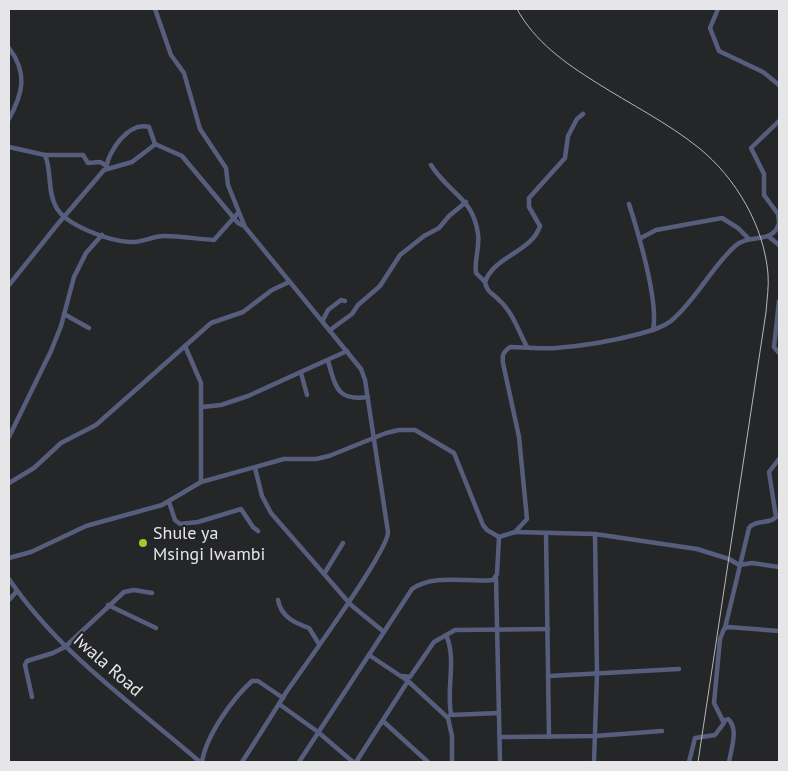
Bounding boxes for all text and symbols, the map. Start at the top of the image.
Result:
place label: Shule ya Msingi Iwambi [153,521,265,565]
marker: Shule ya Msingi Iwambi [137,537,149,549]
street label: Iwala Road [69,628,148,701]

